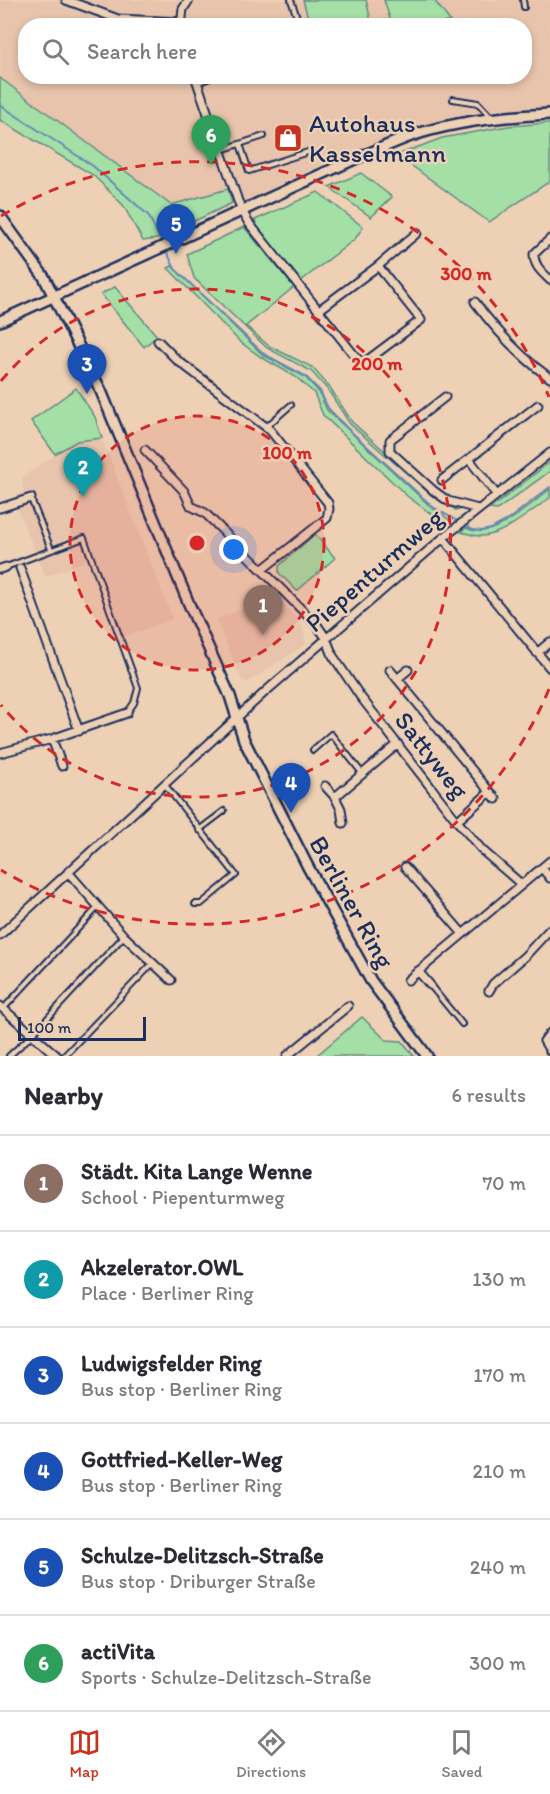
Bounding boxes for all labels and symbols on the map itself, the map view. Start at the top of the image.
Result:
place label: Autohaus Kasselmann [309,107,446,169]
pin: 6 [192,116,230,165]
shop icon: Autohaus Kasselmann [272,122,304,154]
pin: 5 [156,204,195,254]
text: 300 m [440,263,492,285]
pin: 3 [68,344,106,394]
text: 200 m [352,353,403,375]
text: 100 m [262,442,313,464]
pin: 2 [64,448,103,497]
street label: Piepenturmweg [298,501,450,639]
centre of rings [187,533,207,553]
your location [219,535,248,564]
pin: 1 [244,586,282,635]
street label: Sattyweg [388,705,476,806]
pin: 4 [272,764,310,813]
street label: Berliner Ring [302,830,402,974]
scale bar [18,1014,146,1042]

